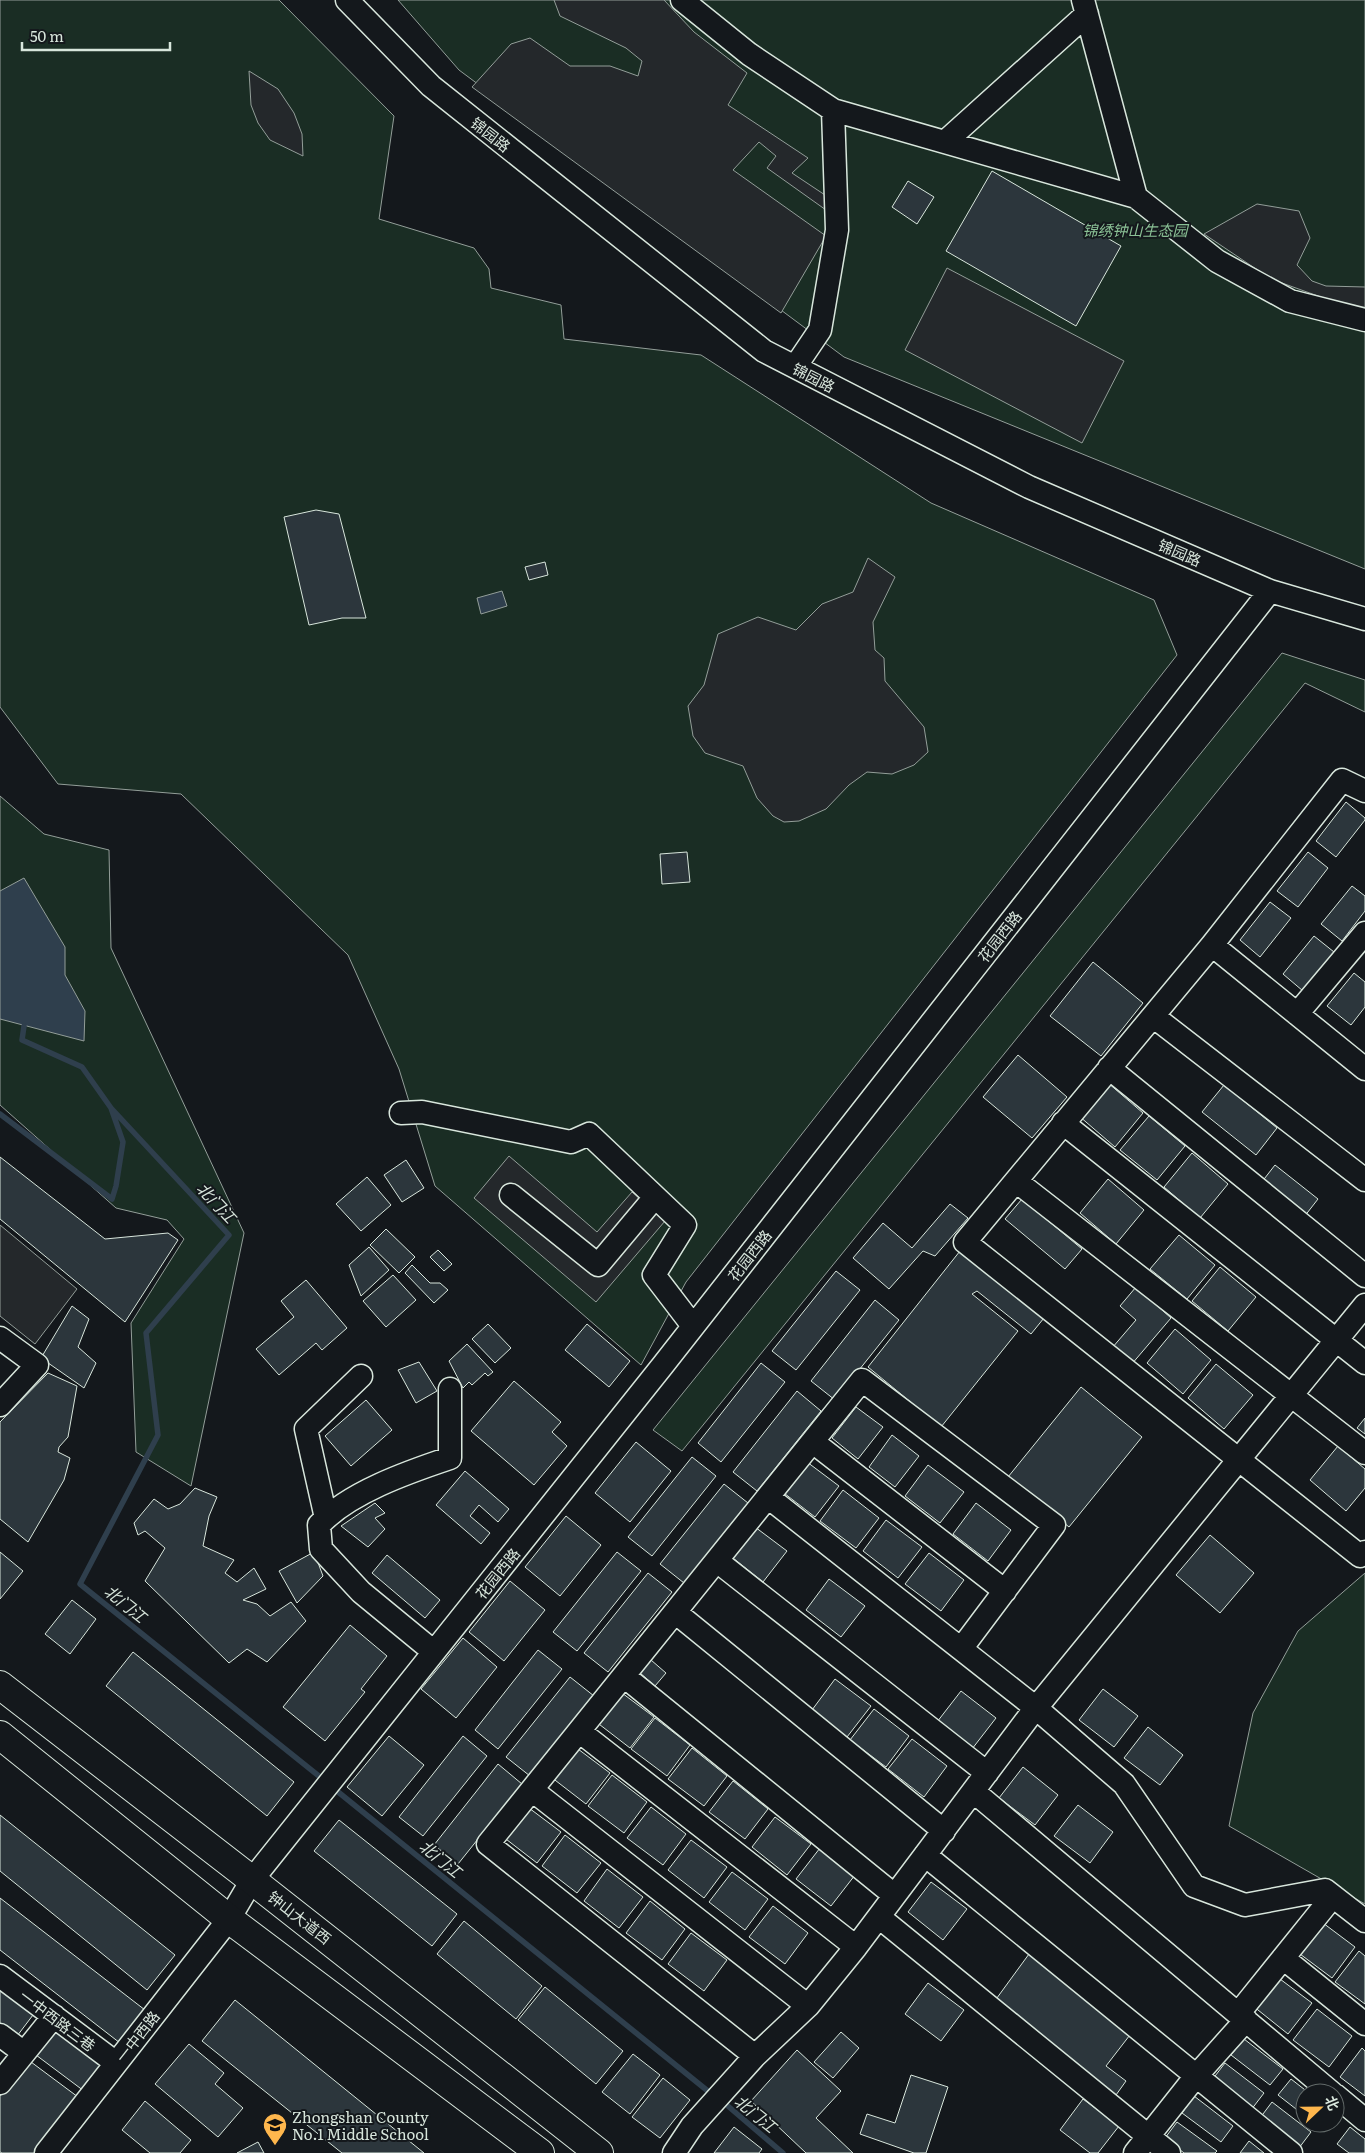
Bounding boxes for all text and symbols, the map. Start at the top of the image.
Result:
scale bar [22,20,170,52]
text: 50 m [30,24,64,47]
street label: 锦园路 [466,111,516,157]
park label: 锦绣钟山生态园 [1082,218,1189,241]
street label: 锦园路 [789,357,839,397]
street label: 锦园路 [1155,533,1205,571]
street label: 花园西路 [971,905,1027,967]
water label: 北门江 [192,1176,244,1229]
street label: 花园西路 [721,1224,777,1286]
street label: 花园西路 [469,1542,525,1604]
water label: 北门江 [100,1579,154,1629]
water label: 北门江 [415,1834,469,1884]
street label: 钟山大道西 [263,1885,337,1949]
street label: 一中西路三巷 [15,1984,101,2056]
street label: 一中西路 [109,2005,165,2067]
north arrow [1295,2083,1345,2133]
water label: 北门江 [730,2089,784,2139]
text: 北 [1321,2093,1345,2113]
place label: Zhongshan County No.1 Middle School [292,2105,429,2145]
school or university icon: Zhongshan County No.1 Middle School [262,2112,288,2146]

